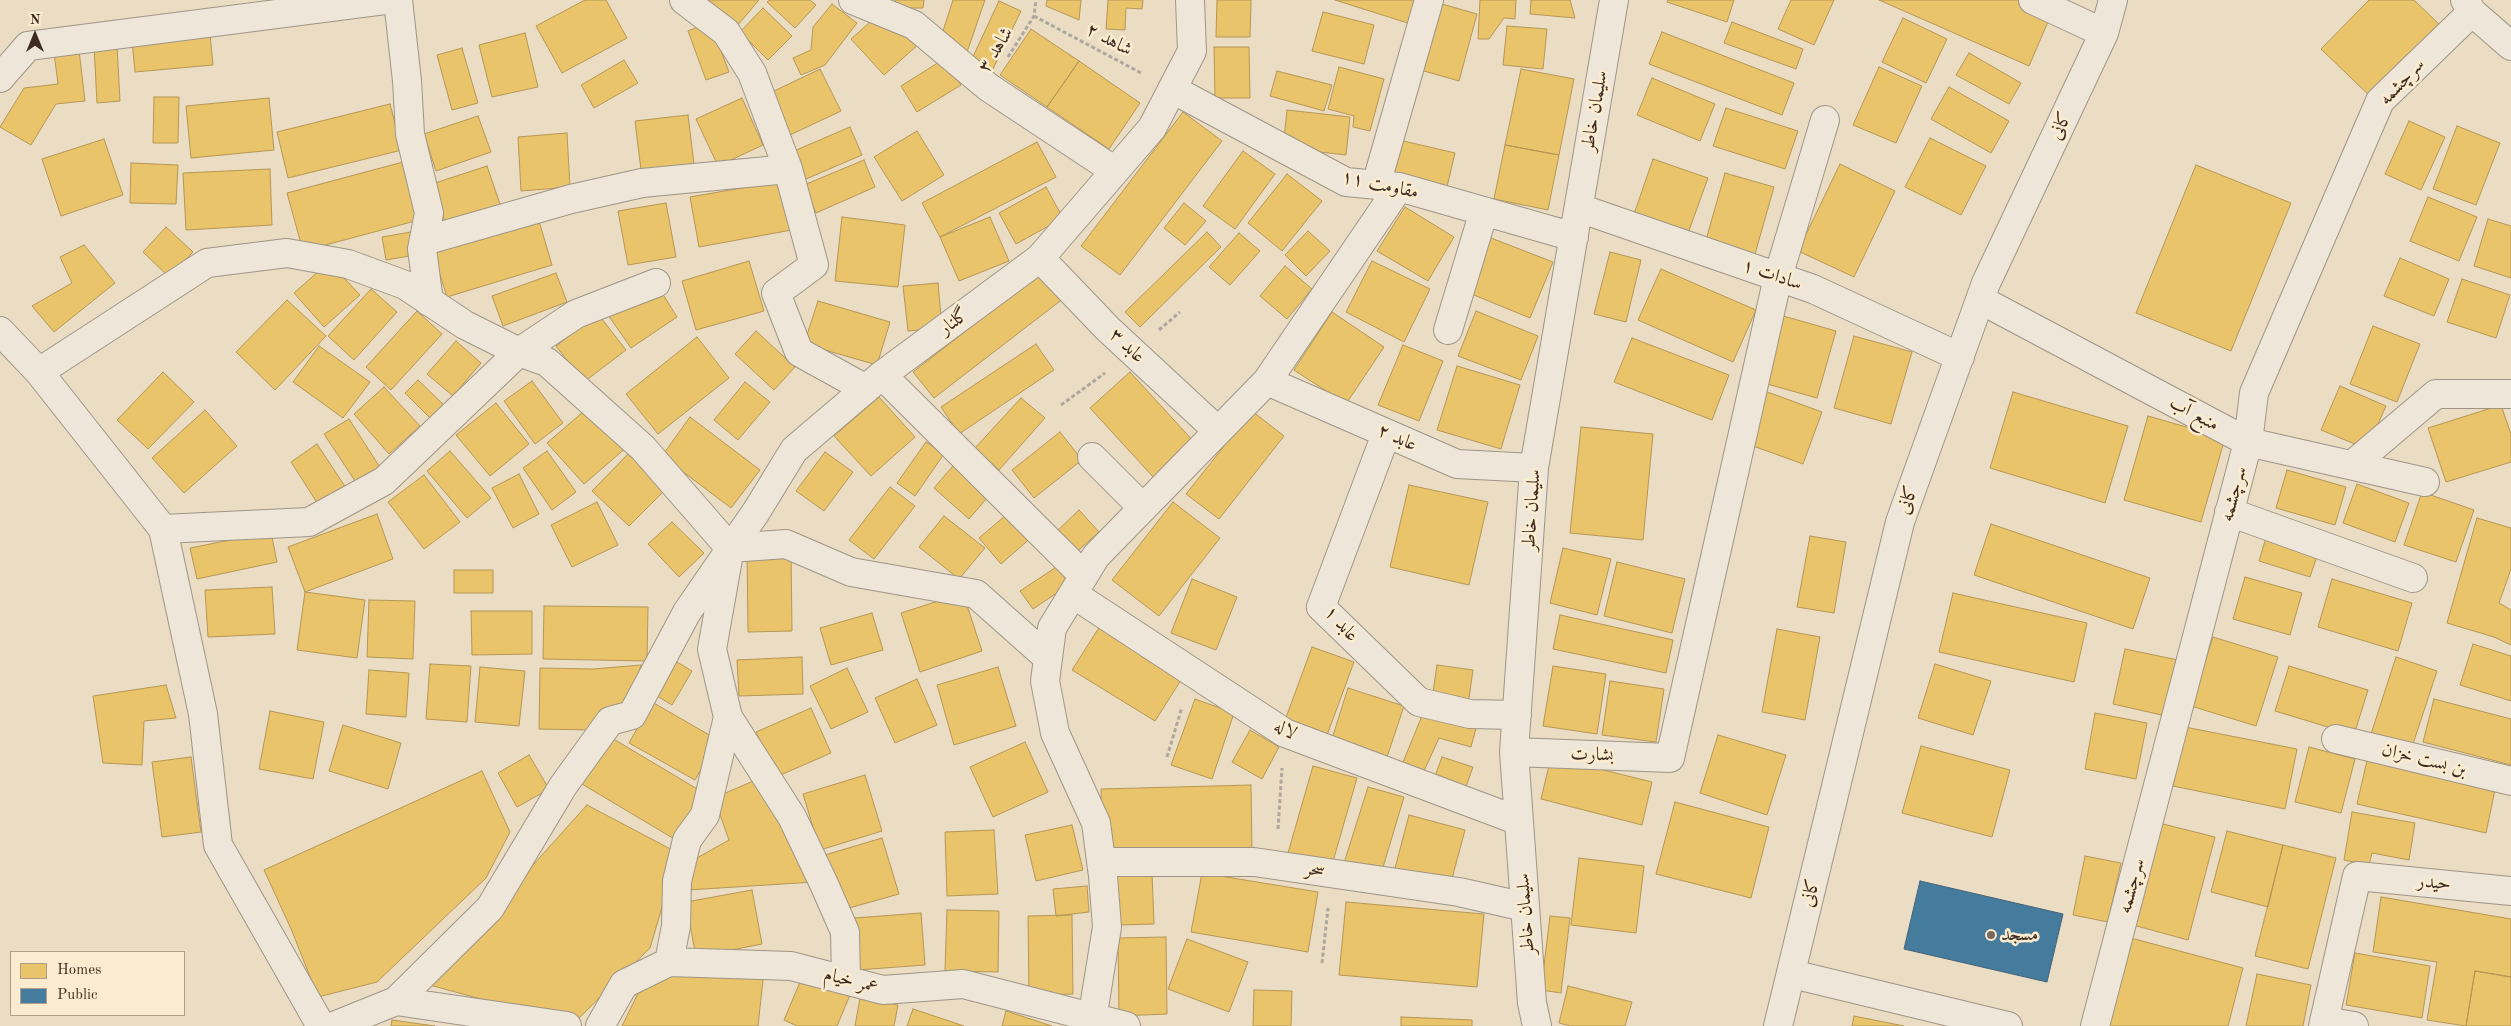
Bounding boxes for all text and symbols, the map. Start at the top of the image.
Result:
north arrow [10,10,60,60]
text: N [30,13,40,27]
street label: شاهد ۲ [1082,18,1136,62]
street label: شاهد ۳ [973,23,1019,77]
street label: سرچشمه [2374,54,2430,110]
street label: سلیمان خاطر [1577,69,1613,153]
street label: کانی [2045,108,2077,144]
street label: مقاومت ۱۱ [1339,166,1421,204]
street label: سادات ۱ [1739,254,1805,296]
street label: گلنار [935,304,973,340]
street label: عابد ۳ [1104,324,1150,368]
street label: منبع آب [2165,391,2223,437]
street label: عابد ۲ [1374,419,1420,457]
street label: سرچشمه [2216,464,2252,524]
street label: سلیمان خاطر [1518,468,1546,552]
street label: کانی [1892,483,1924,517]
street label: عابد ۱ [1319,601,1363,647]
street label: لاله [1270,715,1300,745]
street label: بن بست خزان [2379,738,2469,782]
street label: بشارت [1570,743,1614,767]
street label: سرچشمه [2114,856,2150,916]
street label: سحر [1304,857,1326,883]
street label: حیدر [2416,870,2452,896]
street label: سلیمان خاطر [1512,872,1540,956]
street label: کانی [1796,876,1826,910]
place label: مسجد [2001,924,2038,946]
marker: مسجد [1985,929,1997,941]
legend [10,951,185,1016]
text: Homes [57,963,102,978]
street label: عمر خیام [821,963,881,999]
text: Public [57,988,98,1003]

